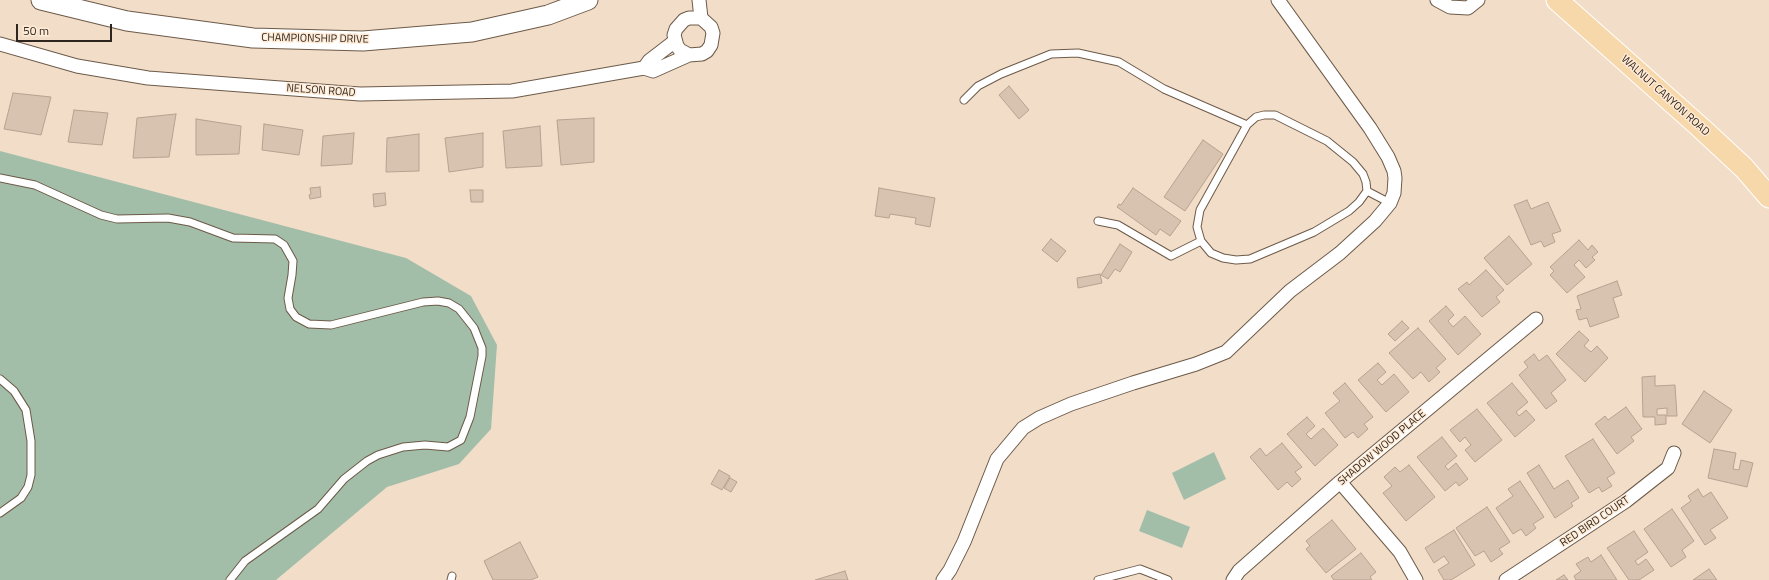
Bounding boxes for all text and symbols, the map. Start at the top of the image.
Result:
scale bar [18,16,114,42]
text: 50 m [23,21,49,40]
street label: CHAMPIONSHIP DRIVE [261,31,369,47]
street label: WALNUT CANYON ROAD [1618,53,1712,139]
street label: NELSON ROAD [286,82,356,100]
street label: SHADOW WOOD PLACE [1335,407,1429,489]
street label: RED BIRD COURT [1558,494,1632,550]

